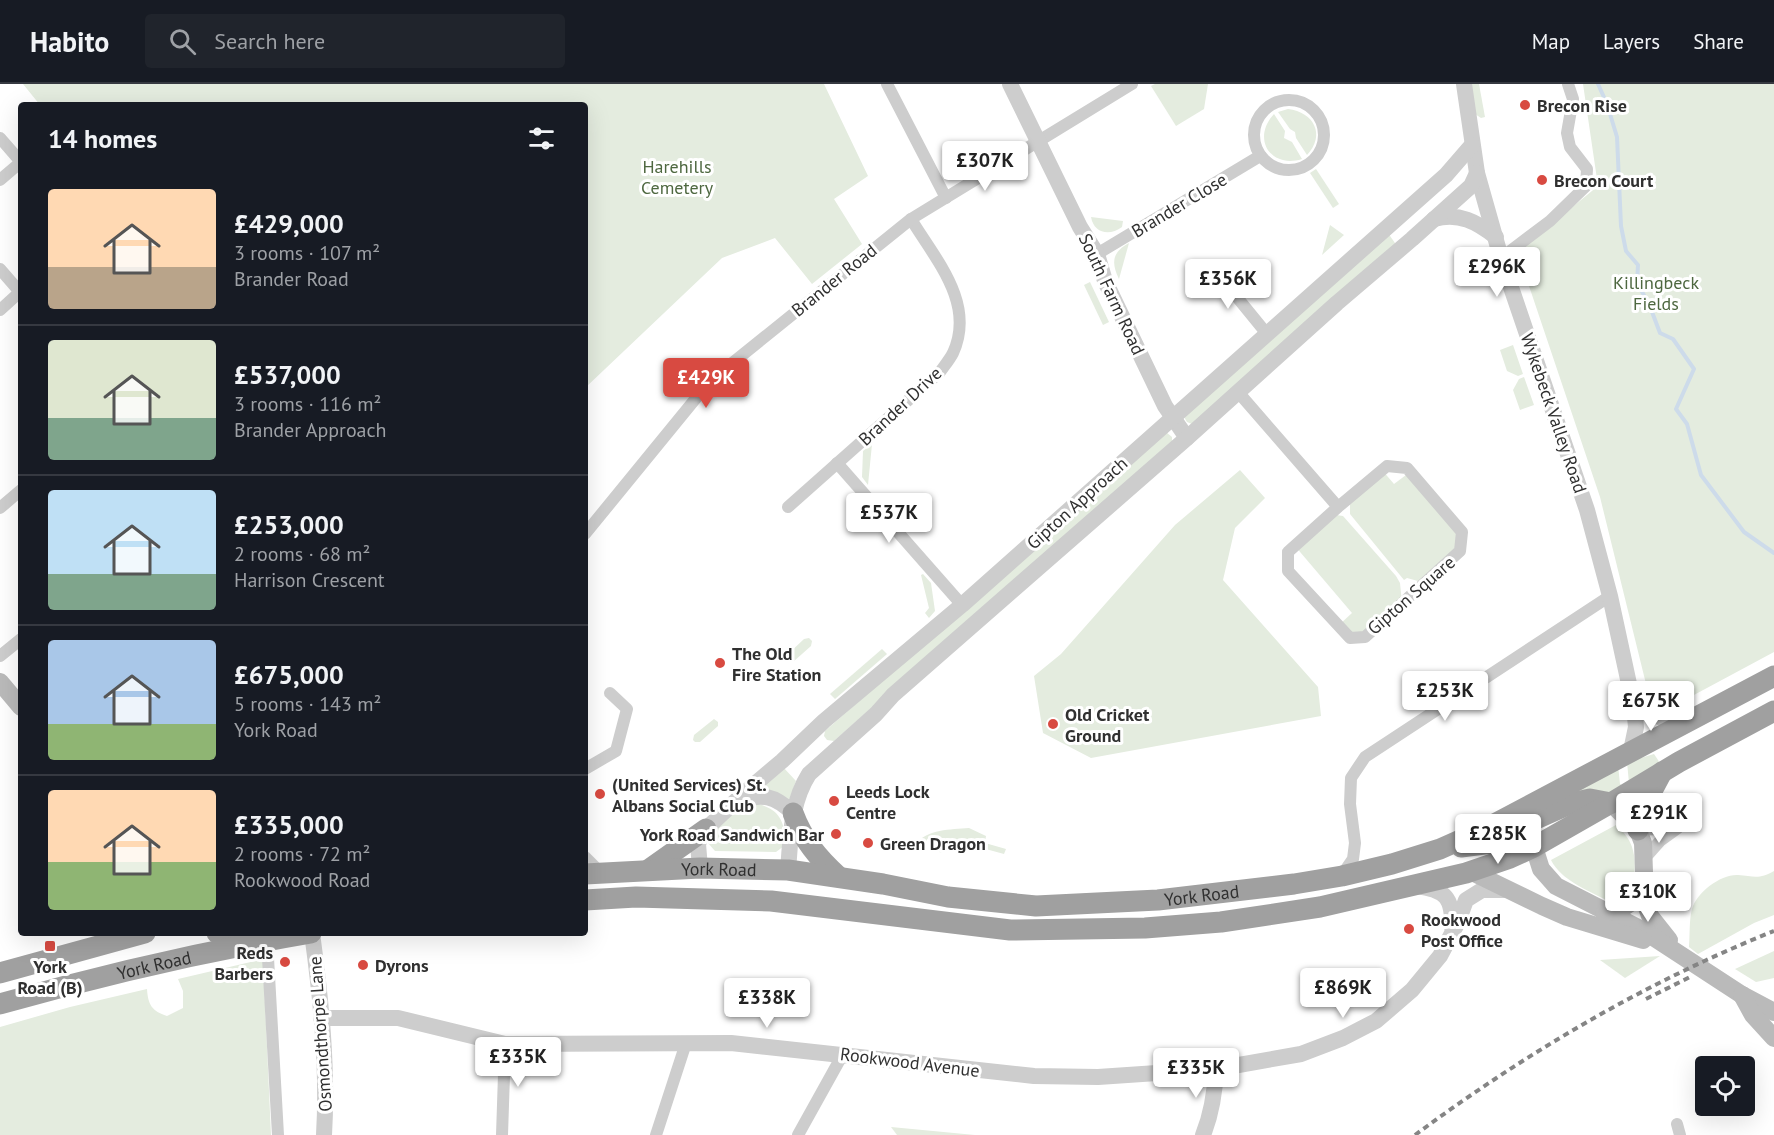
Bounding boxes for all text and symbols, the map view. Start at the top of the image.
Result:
search box [145,14,565,68]
text: Habito [30,23,109,60]
icon: search [166,25,199,58]
text: Search here [214,27,325,55]
text: Map [1532,28,1570,55]
text: Layers [1603,28,1660,55]
text: Share [1693,28,1744,55]
place label: Brecon Rise [1537,94,1627,117]
marker: Brecon Rise [1518,98,1532,112]
text: 14 homes [48,122,157,155]
icon: filters [525,122,558,155]
pin: £307K [943,141,1027,192]
text: £307K [956,147,1014,173]
park label: Harehills Cemetery [641,155,714,199]
street label: Brander Close [1127,168,1231,242]
place label: Brecon Court [1554,169,1654,192]
marker: Brecon Court [1535,173,1549,187]
text: £429,000 [234,207,344,240]
icon: home [96,213,168,285]
street label: South Farm Road [1074,230,1150,358]
street label: Brander Road [787,239,881,321]
text: 3 rooms · 107 m² [234,240,380,266]
pin: £296K [1455,247,1539,298]
text: £296K [1468,253,1526,279]
pin: £356K [1186,259,1270,310]
text: £356K [1199,265,1257,291]
text: Brander Road [234,266,349,292]
park label: Killingbeck Fields [1613,271,1699,315]
street label: Wykebeck Valley Road [1516,330,1592,496]
text: £537,000 [234,358,341,391]
pin: £429K [664,358,748,409]
street label: Brander Drive [854,362,946,450]
icon: home [96,364,168,436]
text: £429K [677,364,735,390]
text: 3 rooms · 116 m² [234,391,381,417]
text: Brander Approach [234,417,387,443]
street label: Gipton Approach [1022,452,1132,554]
pin: £537K [847,493,931,544]
text: £537K [860,499,918,525]
text: £253,000 [234,508,344,541]
icon: home [96,514,168,586]
text: 2 rooms · 68 m² [234,541,370,567]
street label: Gipton Square [1362,551,1460,639]
text: Harrison Crescent [234,567,385,593]
place label: The Old Fire Station [732,642,821,686]
marker: The Old Fire Station [713,656,727,670]
text: £675,000 [234,658,344,691]
icon: home [96,664,168,736]
pin: £253K [1403,671,1487,722]
text: £253K [1416,677,1474,703]
pin: £675K [1609,681,1693,732]
text: £675K [1622,687,1680,713]
text: 5 rooms · 143 m² [234,691,381,717]
place label: Old Cricket Ground [1065,703,1150,747]
text: York Road [234,717,318,743]
marker: Old Cricket Ground [1046,717,1060,731]
place label: (United Services) St. Albans Social Club [612,773,767,817]
place label: Leeds Lock Centre [846,780,930,824]
marker: (United Services) St. Albans Social Club [593,787,607,801]
pin: £291K [1617,793,1701,844]
marker: Leeds Lock Centre [827,794,841,808]
text: £291K [1630,799,1688,825]
text: £335,000 [234,808,344,841]
icon: home [96,814,168,886]
pin: £285K [1456,814,1540,865]
text: £285K [1469,820,1527,846]
place label: York Road Sandwich Bar [639,823,825,846]
marker: York Road Sandwich Bar [829,827,843,841]
place label: Green Dragon [880,832,986,855]
marker: Green Dragon [861,836,875,850]
text: 2 rooms · 72 m² [234,841,370,867]
street label: York Road [681,856,757,881]
text: Rookwood Road [234,867,370,893]
pin: £310K [1606,872,1690,923]
text: £310K [1619,878,1677,904]
street label: York Road [1163,879,1240,911]
place label: Rookwood Post Office [1421,908,1503,952]
marker: Rookwood Post Office [1402,922,1416,936]
marker: York Road (B) [43,939,57,953]
place label: Reds Barbers [214,941,273,985]
street label: York Road [115,945,193,984]
place label: Dyrons [375,954,429,977]
place label: York Road (B) [17,955,83,999]
marker: Reds Barbers [278,955,292,969]
street label: Osmondthorpe Lane [303,955,337,1113]
marker: Dyrons [356,958,370,972]
pin: £869K [1301,968,1385,1019]
text: £869K [1314,974,1372,1000]
pin: £338K [725,978,809,1029]
text: £338K [738,984,796,1010]
pin: £335K [476,1037,560,1088]
street label: Rookwood Avenue [839,1042,981,1082]
text: £335K [489,1043,547,1069]
pin: £335K [1154,1048,1238,1099]
text: £335K [1167,1054,1225,1080]
map controls [1695,1056,1755,1116]
button: locate [1695,1056,1755,1116]

